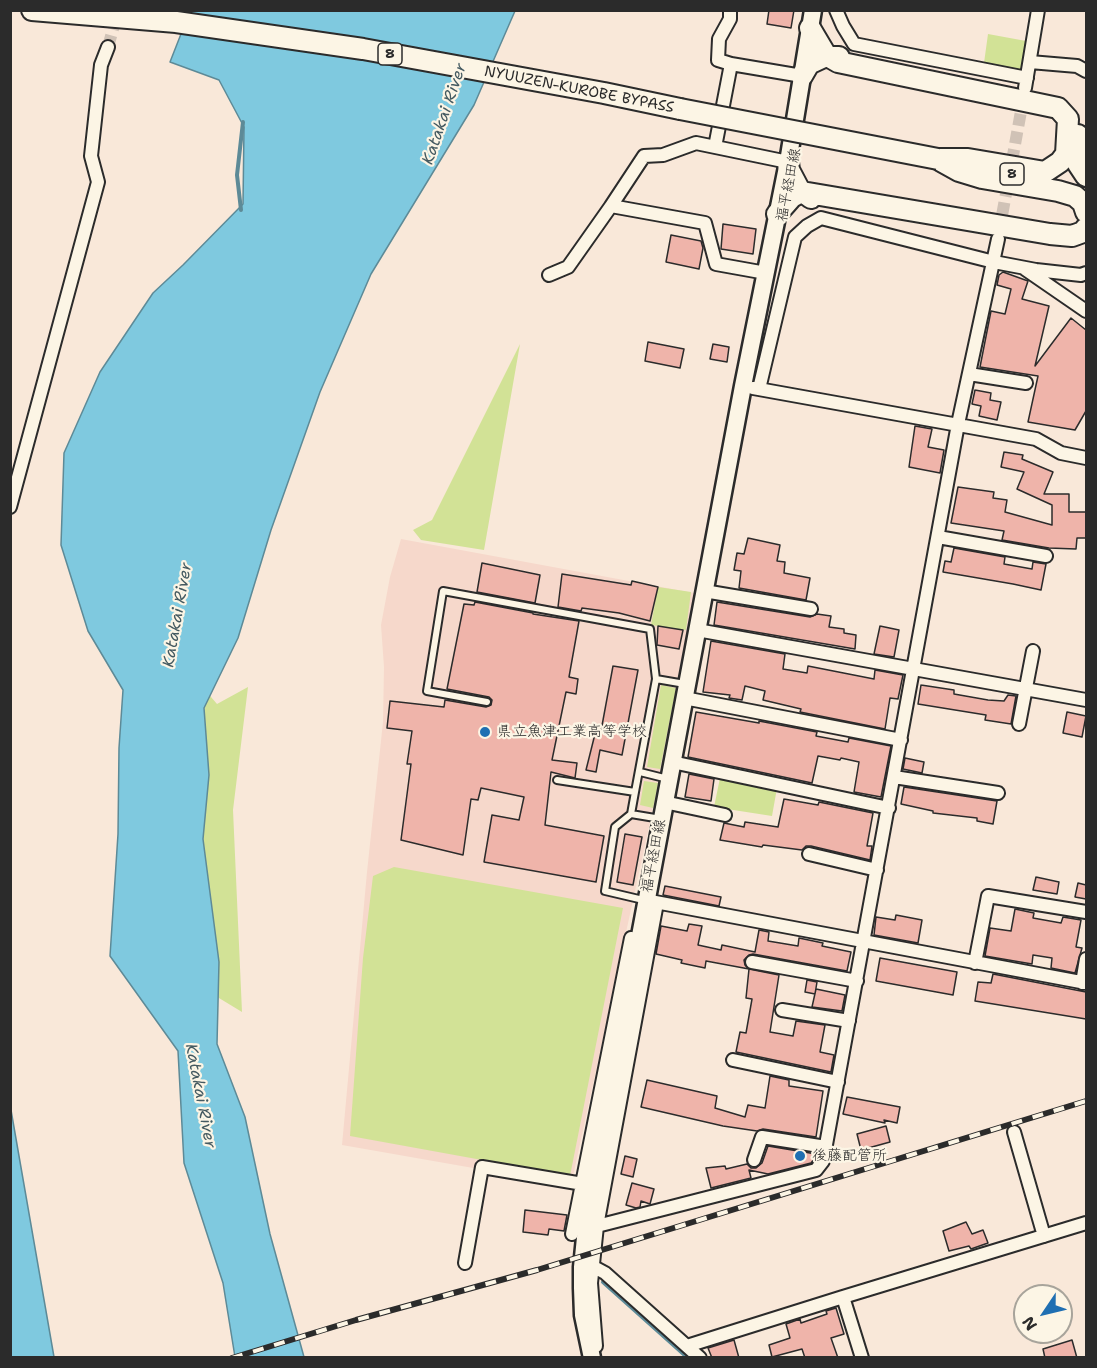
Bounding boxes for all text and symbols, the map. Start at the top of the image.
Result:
road number: 8 [378,43,402,65]
water label: Katakai River [419,61,471,167]
street label: NYUUZEN-KUROBE BYPASS [483,63,675,117]
street label: 福平経田線 [773,146,805,224]
road number: 8 [1000,163,1024,185]
water label: Katakai River [159,561,197,669]
place label: 県立魚津工業高等学校 [497,723,647,741]
marker: 県立魚津工業高等学校 [478,725,492,739]
street label: 福平経田線 [638,817,670,895]
water label: Katakai River [180,1042,220,1150]
place label: 後藤配管所 [812,1147,887,1165]
marker: 後藤配管所 [793,1149,807,1163]
north arrow [1013,1284,1073,1344]
text: N [1017,1312,1042,1335]

